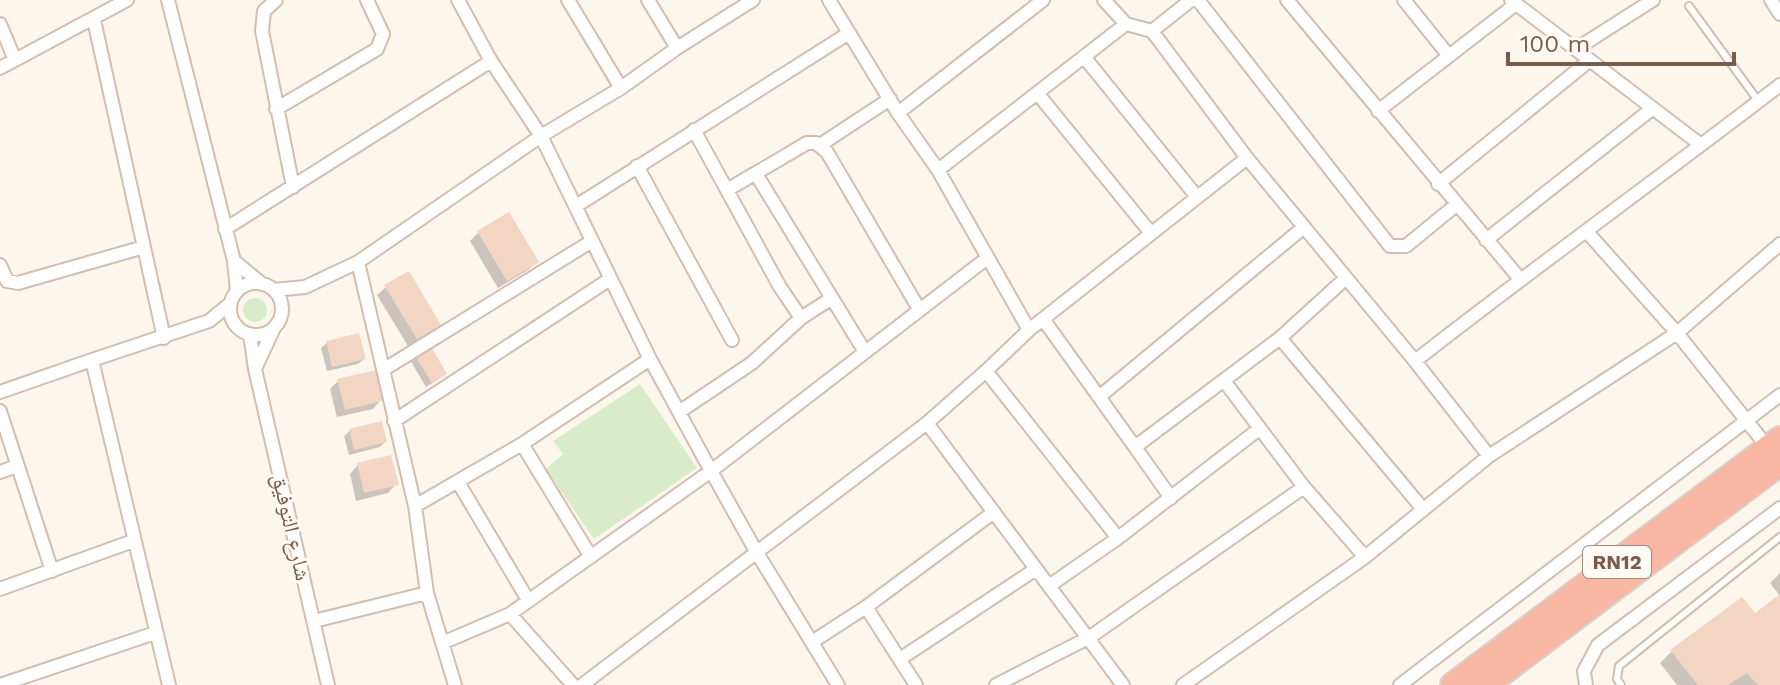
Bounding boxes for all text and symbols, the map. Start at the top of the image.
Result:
scale bar [1508,16,1734,66]
text: 100 m [1520,30,1590,58]
street label: شارع التوفيق [266,471,316,583]
road number: RN12 [1583,546,1651,578]

